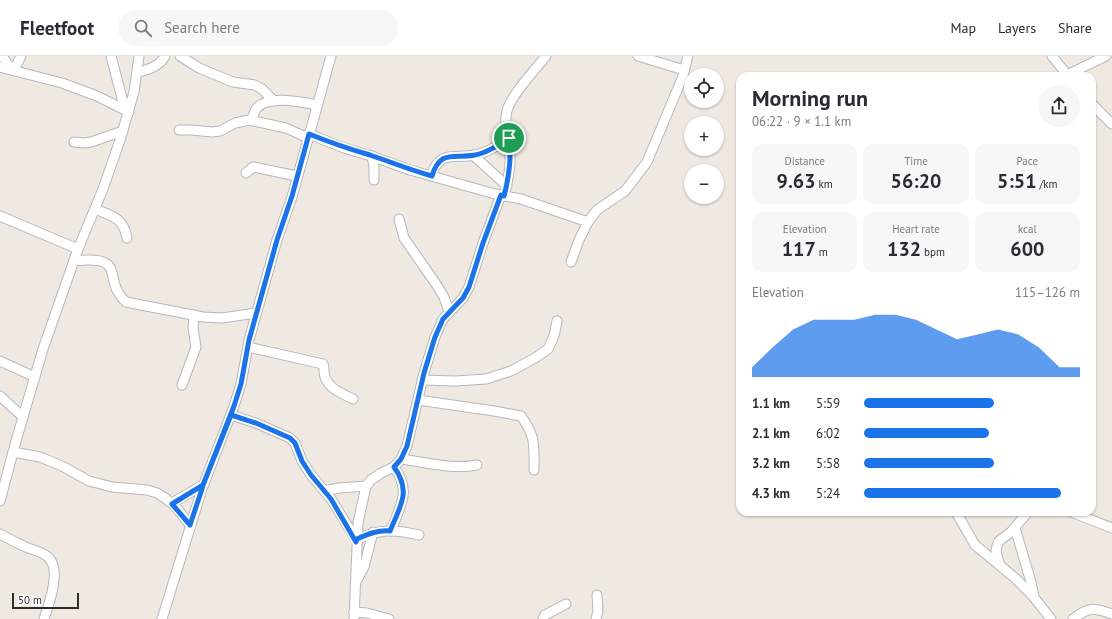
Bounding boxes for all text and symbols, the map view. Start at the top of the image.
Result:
search box [118,10,398,46]
text: Fleetfoot [20,16,94,40]
icon: search [132,17,154,39]
text: Search here [164,18,240,37]
text: Map [950,19,976,37]
text: Layers [998,19,1036,37]
text: Share [1058,19,1092,37]
map controls [684,68,724,204]
button: locate [684,68,724,108]
text: Morning run [752,84,868,112]
button: share [1038,85,1080,127]
text: 06:22 · 9 × 1.1 km [752,113,851,130]
button: + [684,116,724,156]
pin [492,121,526,155]
icon: arrive [498,127,520,149]
text: Distance [785,154,825,168]
text: Time [904,154,928,168]
text: Pace [1017,154,1038,168]
button: − [684,164,724,204]
text: 9.63 [777,168,816,194]
text: 56:20 [891,168,941,194]
text: 5:51 [997,168,1037,194]
text: km [816,177,833,191]
text: /km [1037,177,1058,191]
text: Elevation [783,222,827,236]
text: Heart rate [892,222,940,236]
text: kcal [1018,222,1037,236]
text: 117 [782,236,816,262]
text: 132 [887,236,921,262]
text: 600 [1010,236,1044,262]
text: m [816,245,828,259]
text: bpm [921,245,945,259]
text: Elevation [752,284,804,301]
text: 115–126 m [1015,284,1080,301]
text: 1.1 km [752,395,790,412]
text: 5:59 [816,395,840,412]
text: 2.1 km [752,425,790,442]
text: 6:02 [816,425,840,442]
text: 3.2 km [752,455,790,472]
text: 5:58 [816,455,840,472]
text: 4.3 km [752,485,790,502]
text: 5:24 [816,485,840,502]
scale bar [12,591,79,610]
text: 50 m [18,593,42,607]

